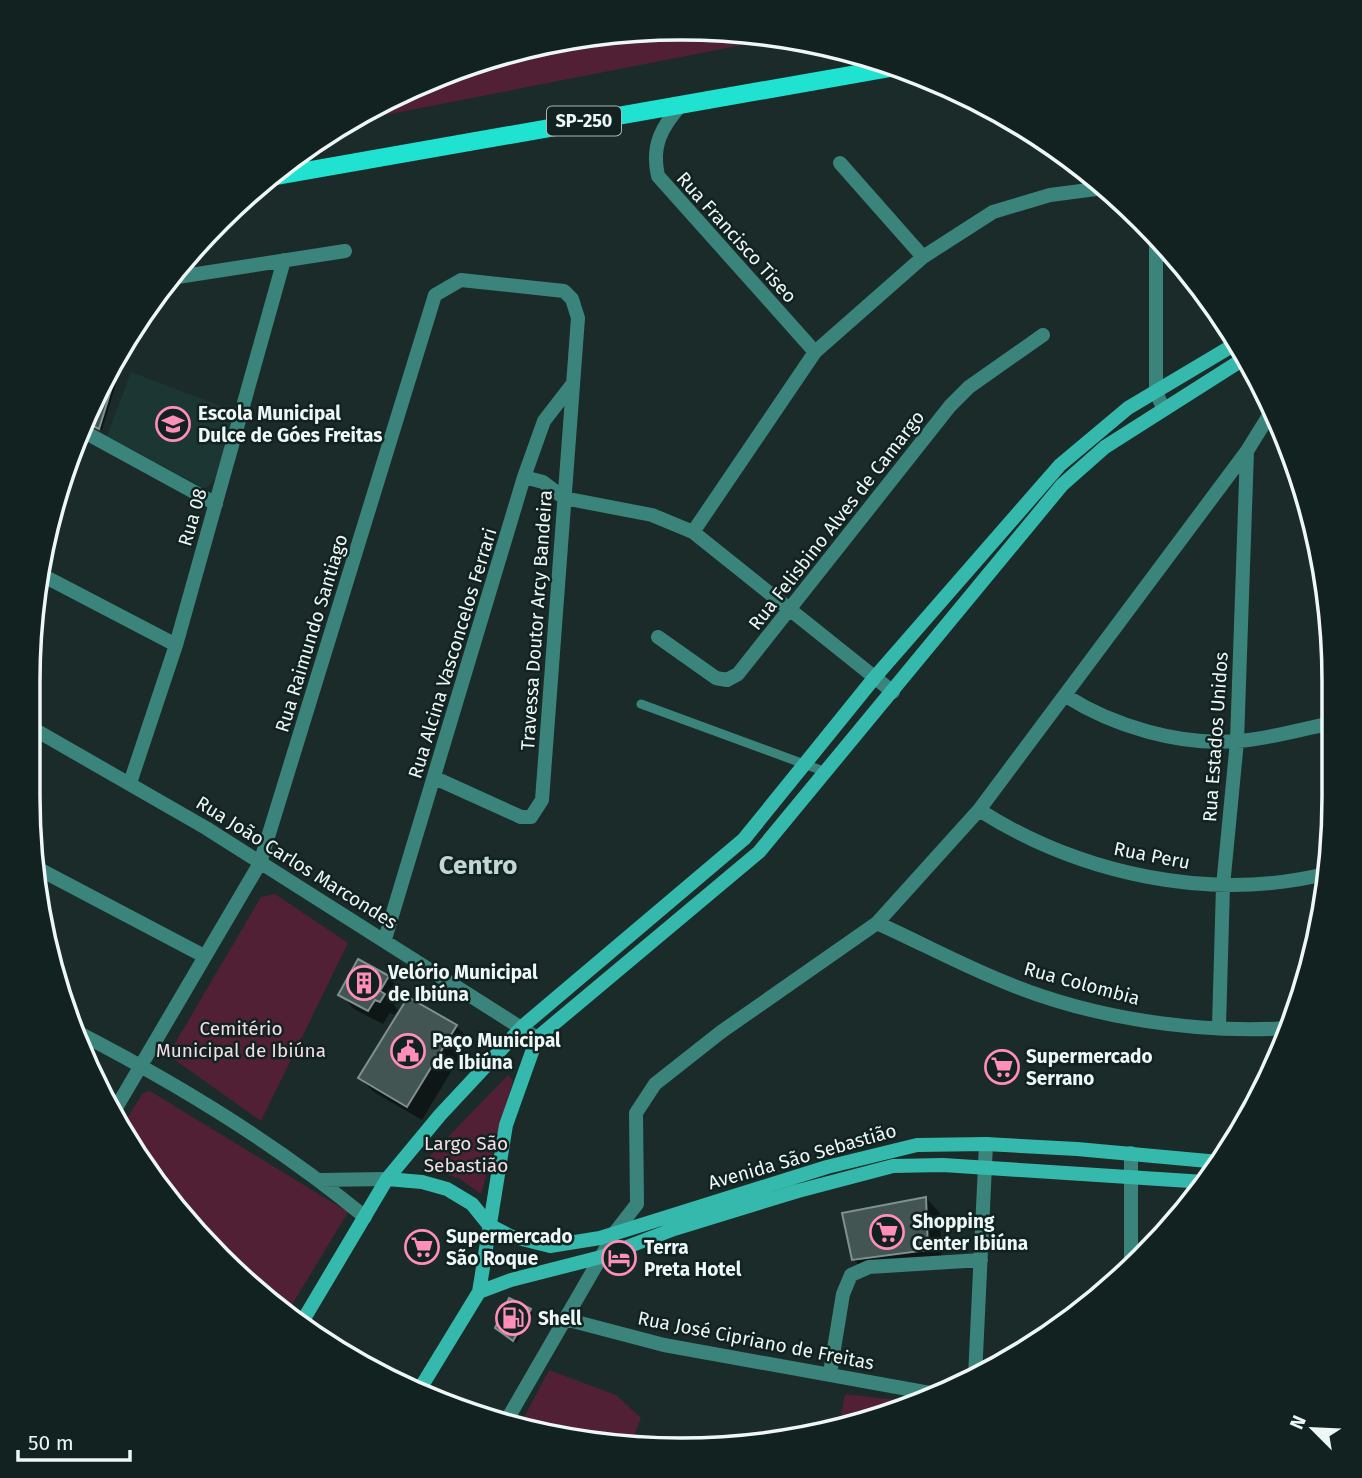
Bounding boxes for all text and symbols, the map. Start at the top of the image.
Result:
road number: SP-250 [547,106,621,136]
street label: Rua Francisco Tiseo [672,167,802,308]
place label: Escola Municipal Dulce de Góes Freitas [198,402,382,447]
school or university icon: Escola Municipal Dulce de Góes Freitas [154,405,192,443]
street label: Rua Felisbino Alves de Camargo [744,406,929,635]
street label: Rua 08 [173,486,212,549]
street label: Travessa Doutor Arcy Bandeira [516,489,557,751]
street label: Rua Alcina Vasconcelos Ferrari [403,525,502,781]
street label: Rua Raimundo Santiago [270,531,353,735]
street label: Rua Estados Unidos [1198,651,1233,823]
street label: Rua João Carlos Marcondes [192,791,402,934]
street label: Rua Peru [1112,837,1192,874]
district label: Centro [439,850,517,881]
street label: Rua Colombia [1021,957,1142,1010]
place label: Velório Municipal de Ibiúna [387,961,538,1006]
building icon: Velório Municipal de Ibiúna [345,964,383,1002]
park label: Cemitério Municipal de Ibiúna [156,1017,326,1062]
place label: Paço Municipal de Ibiúna [432,1029,561,1074]
public building icon: Paço Municipal de Ibiúna [389,1032,427,1070]
place label: Supermercado Serrano [1026,1045,1153,1090]
supermarket icon: Supermercado Serrano [983,1048,1021,1086]
street label: Avenida São Sebastião [705,1119,899,1194]
park label: Largo São Sebastião [424,1132,508,1177]
place label: Shopping Center Ibiúna [912,1210,1028,1255]
supermarket icon: Shopping Center Ibiúna [868,1213,906,1251]
place label: Supermercado São Roque [446,1225,573,1270]
supermarket icon: Supermercado São Roque [403,1228,441,1266]
place label: Terra Preta Hotel [644,1236,742,1281]
hotel icon: Terra Preta Hotel [600,1239,638,1277]
fuel station icon: Shell [494,1299,532,1337]
street label: Rua José Cipriano de Freitas [636,1306,876,1375]
place label: Shell [538,1307,582,1330]
north arrow [1278,1394,1348,1464]
text: N [1285,1412,1311,1433]
scale bar [18,1418,130,1462]
text: 50 m [28,1430,74,1456]

